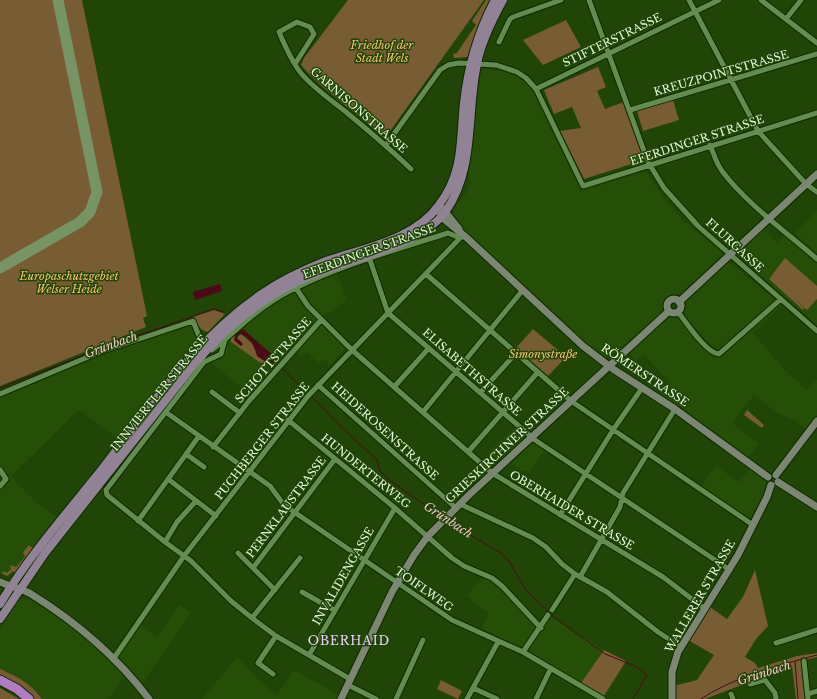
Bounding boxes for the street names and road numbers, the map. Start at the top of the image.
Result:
street label: STIFTERSTRASSE [560,10,664,70]
street label: KREUZPOINTSTRASSE [652,47,790,99]
street label: GARNISONSTRASSE [308,64,410,156]
street label: EFERDINGER STRASSE [628,112,766,168]
street label: FLURGASSE [703,215,767,275]
street label: EFERDINGER STRASSE [301,220,437,282]
street label: SCHOTTSTRASSE [232,314,314,406]
street label: ELISABETHSTRASSE [420,325,524,419]
street label: INNVIERTLER STRASSE [108,332,210,454]
street label: RÖMERSTRASSE [599,341,691,409]
street label: HEIDEROSENSTRASSE [329,379,441,483]
street label: PUCHBERGER STRASSE [212,380,312,502]
street label: GRIESKIRCHNER STRASSE [443,384,571,506]
street label: HUNDERTERWEG [318,431,414,512]
street label: PERNKLAUSTRASSE [243,454,329,560]
street label: OBERHAIDER STRASSE [507,467,637,553]
street label: INVALIDENGASSE [309,525,377,627]
street label: WALLERER STRASSE [661,537,738,656]
street label: TOIFLWEG [392,564,456,615]

